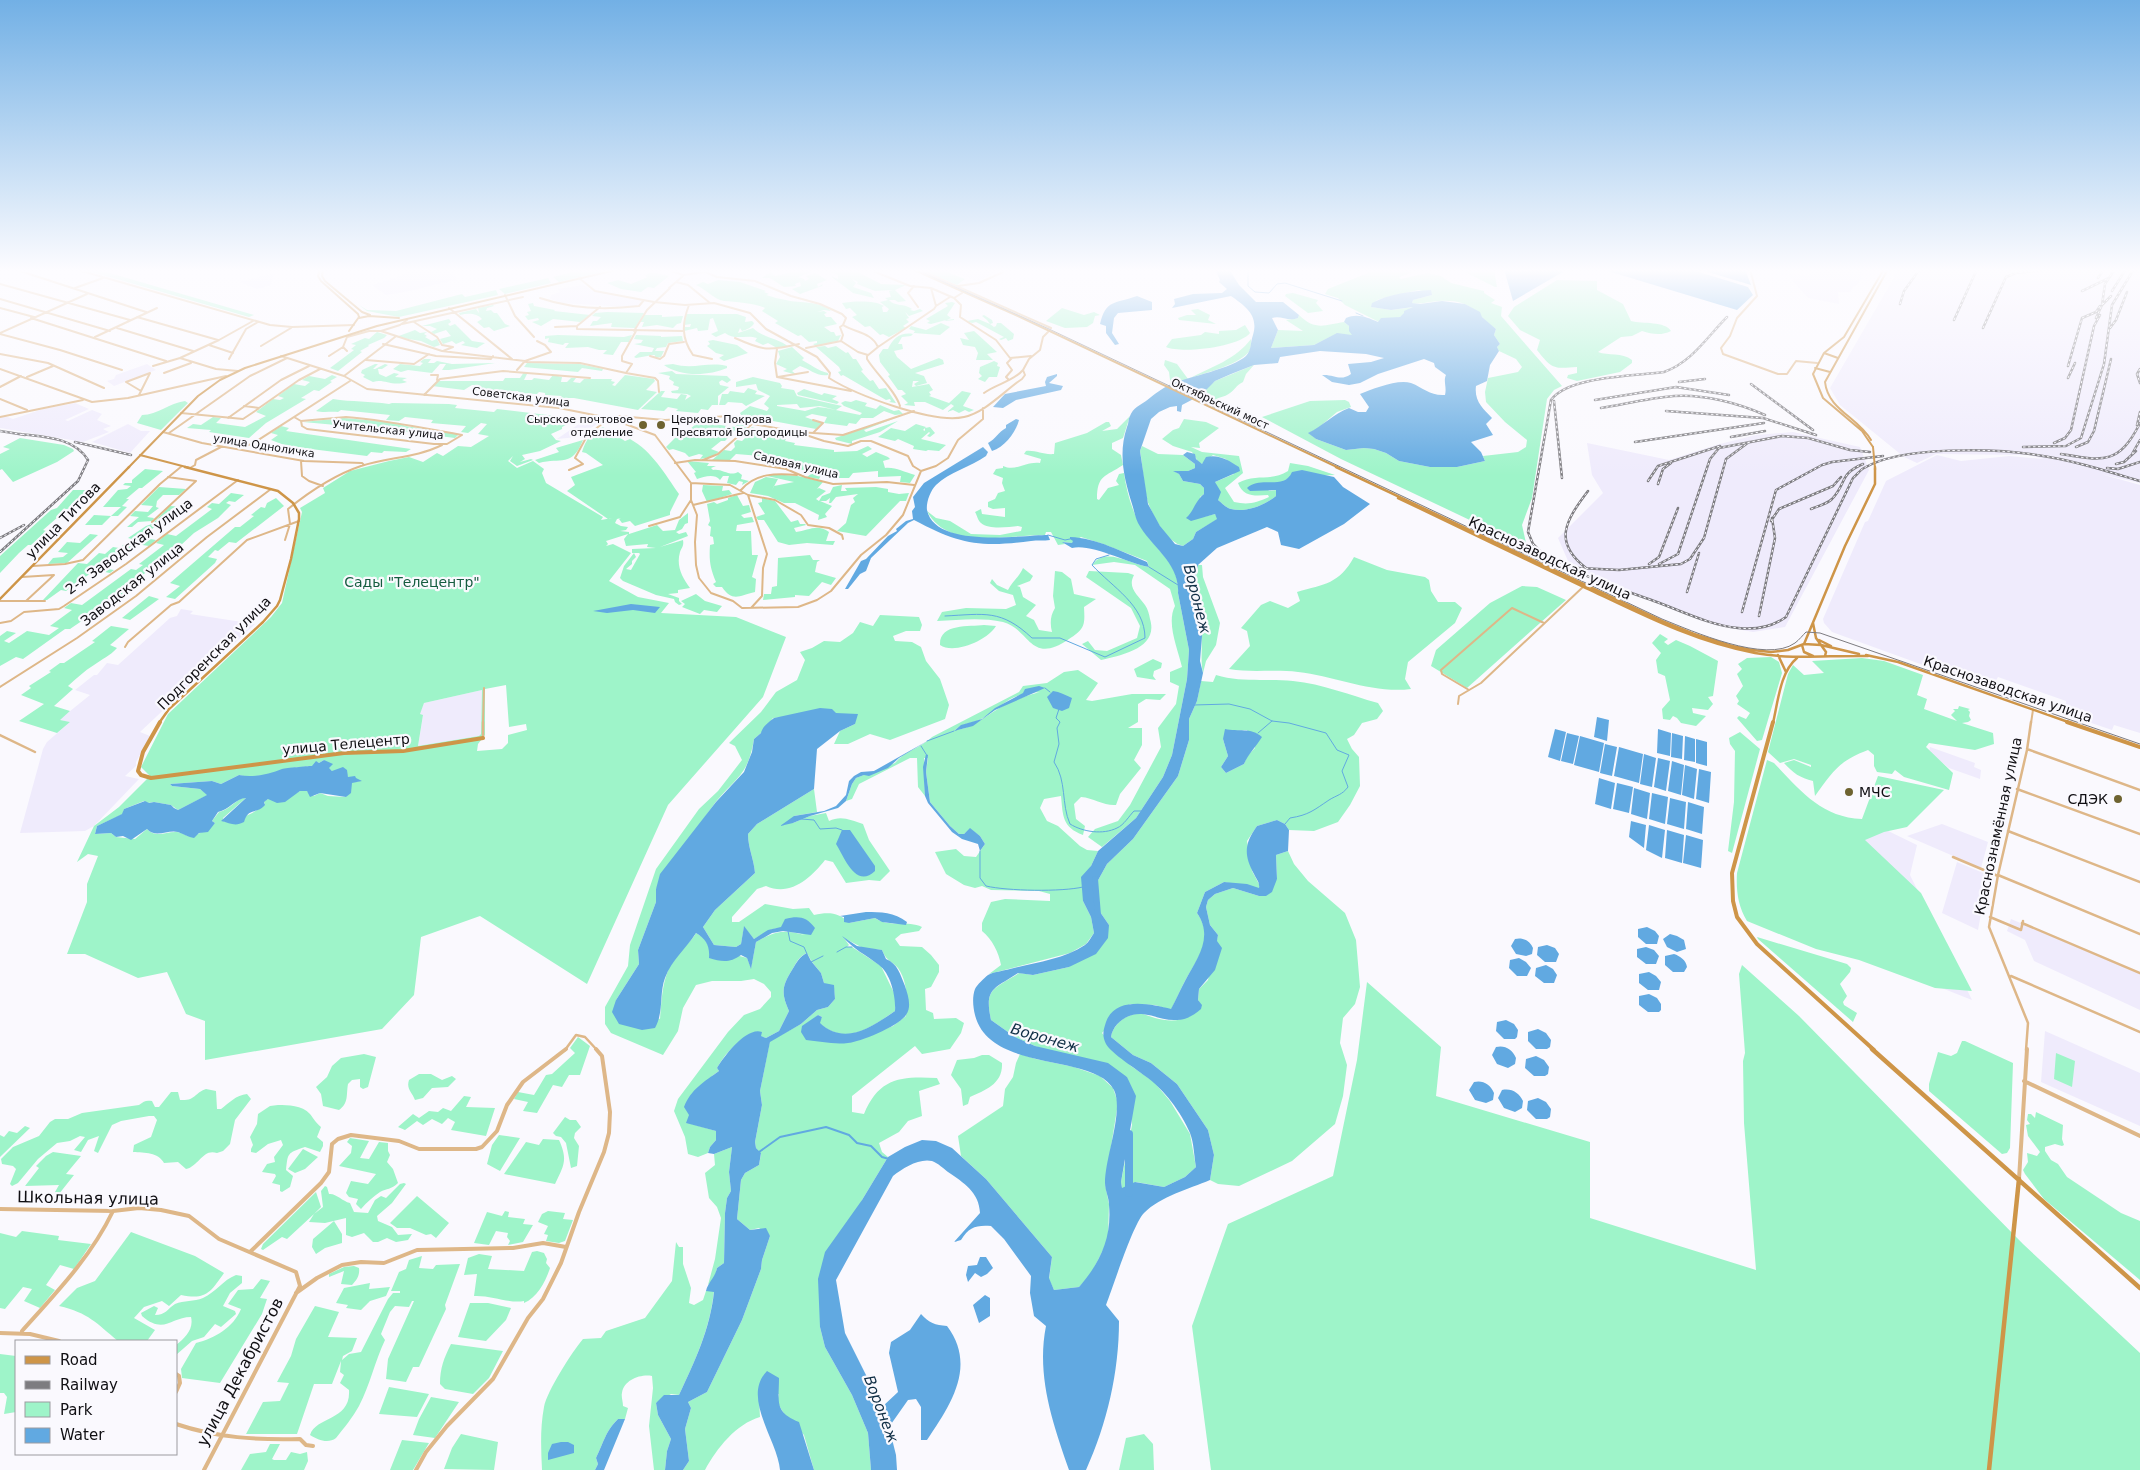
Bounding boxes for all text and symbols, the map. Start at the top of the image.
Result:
street label: Октябрьский мост [1169,376,1272,433]
street label: Советская улица [471,385,571,409]
place label: Сырское почтовое отделение [526,413,633,439]
place label: Церковь Покрова Пресвятой Богородицы [671,413,807,439]
street label: Учительская улица [332,418,444,442]
marker: Сырское почтовое отделение [637,419,649,431]
marker: Церковь Покрова Пресвятой Богородицы [655,419,667,431]
street label: улица Одноличка [212,432,316,460]
street label: Садовая улица [752,449,840,481]
street label: улица Титова [22,478,104,562]
street label: 2-я Заводская улица [62,494,196,598]
street label: Краснозаводская улица [1466,513,1634,603]
street label: Заводская улица [77,539,187,629]
water label: Воронеж [1180,563,1214,636]
park label: Сады "Телецентр" [344,574,480,590]
street label: Подгоренская улица [154,593,274,713]
street label: Краснозаводская улица [1922,653,2094,725]
street label: улица Телецентр [282,730,411,758]
street label: Краснознамённая улица [1971,736,2025,916]
place label: МЧС [1859,784,1891,800]
marker: МЧС [1843,786,1855,798]
place label: СДЭК [2068,791,2108,807]
marker: СДЭК [2112,793,2124,805]
water label: Воронеж [1009,1020,1082,1057]
street label: Школьная улица [17,1187,159,1209]
street label: улица Декабристов [193,1294,287,1450]
legend [15,1340,178,1455]
text: Road [60,1351,98,1369]
water label: Воронеж [860,1373,902,1446]
text: Railway [60,1376,118,1394]
text: Park [60,1401,93,1419]
text: Water [60,1426,105,1444]

